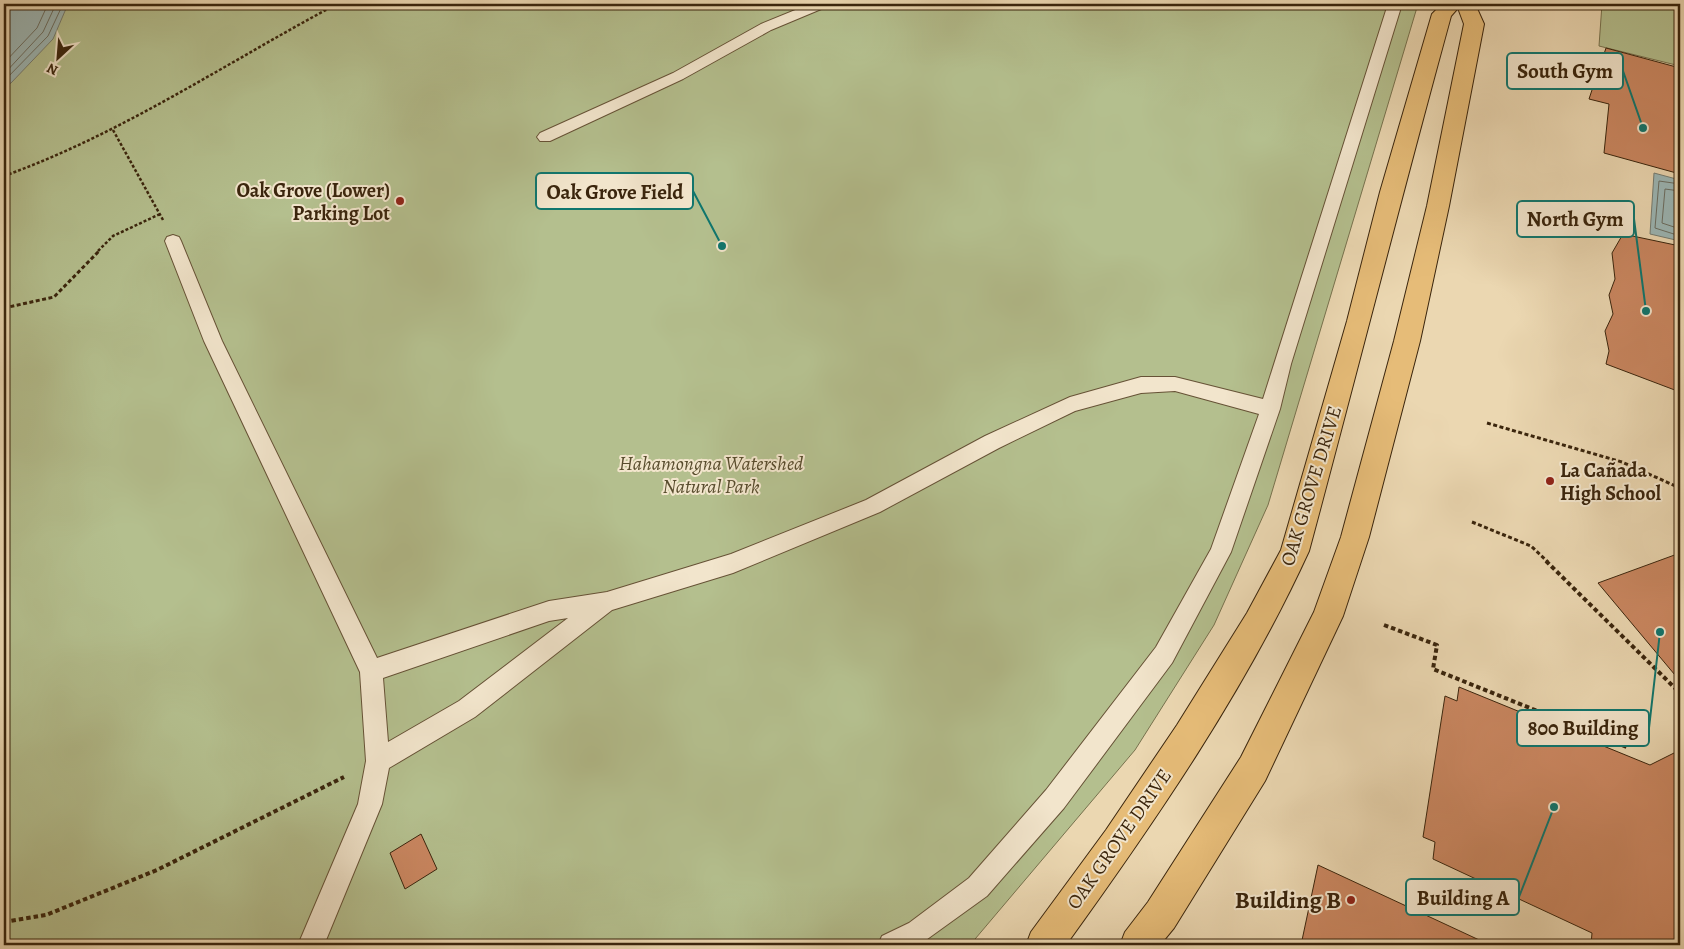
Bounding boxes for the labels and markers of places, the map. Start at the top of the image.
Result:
callout: South Gym [1507,53,1623,89]
callout: Oak Grove Field [536,173,693,209]
place label: Oak Grove (Lower) Parking Lot [236,177,390,227]
marker: Oak Grove (Lower) Parking Lot [394,195,406,207]
callout: North Gym [1517,201,1634,237]
place label: La Cañada High School [1560,457,1662,507]
marker: La Cañada High School [1544,475,1556,487]
callout: 800 Building [1517,710,1649,746]
callout: Building A [1406,879,1519,915]
place label: Building B [1235,884,1341,916]
marker: Building B [1345,894,1357,906]

